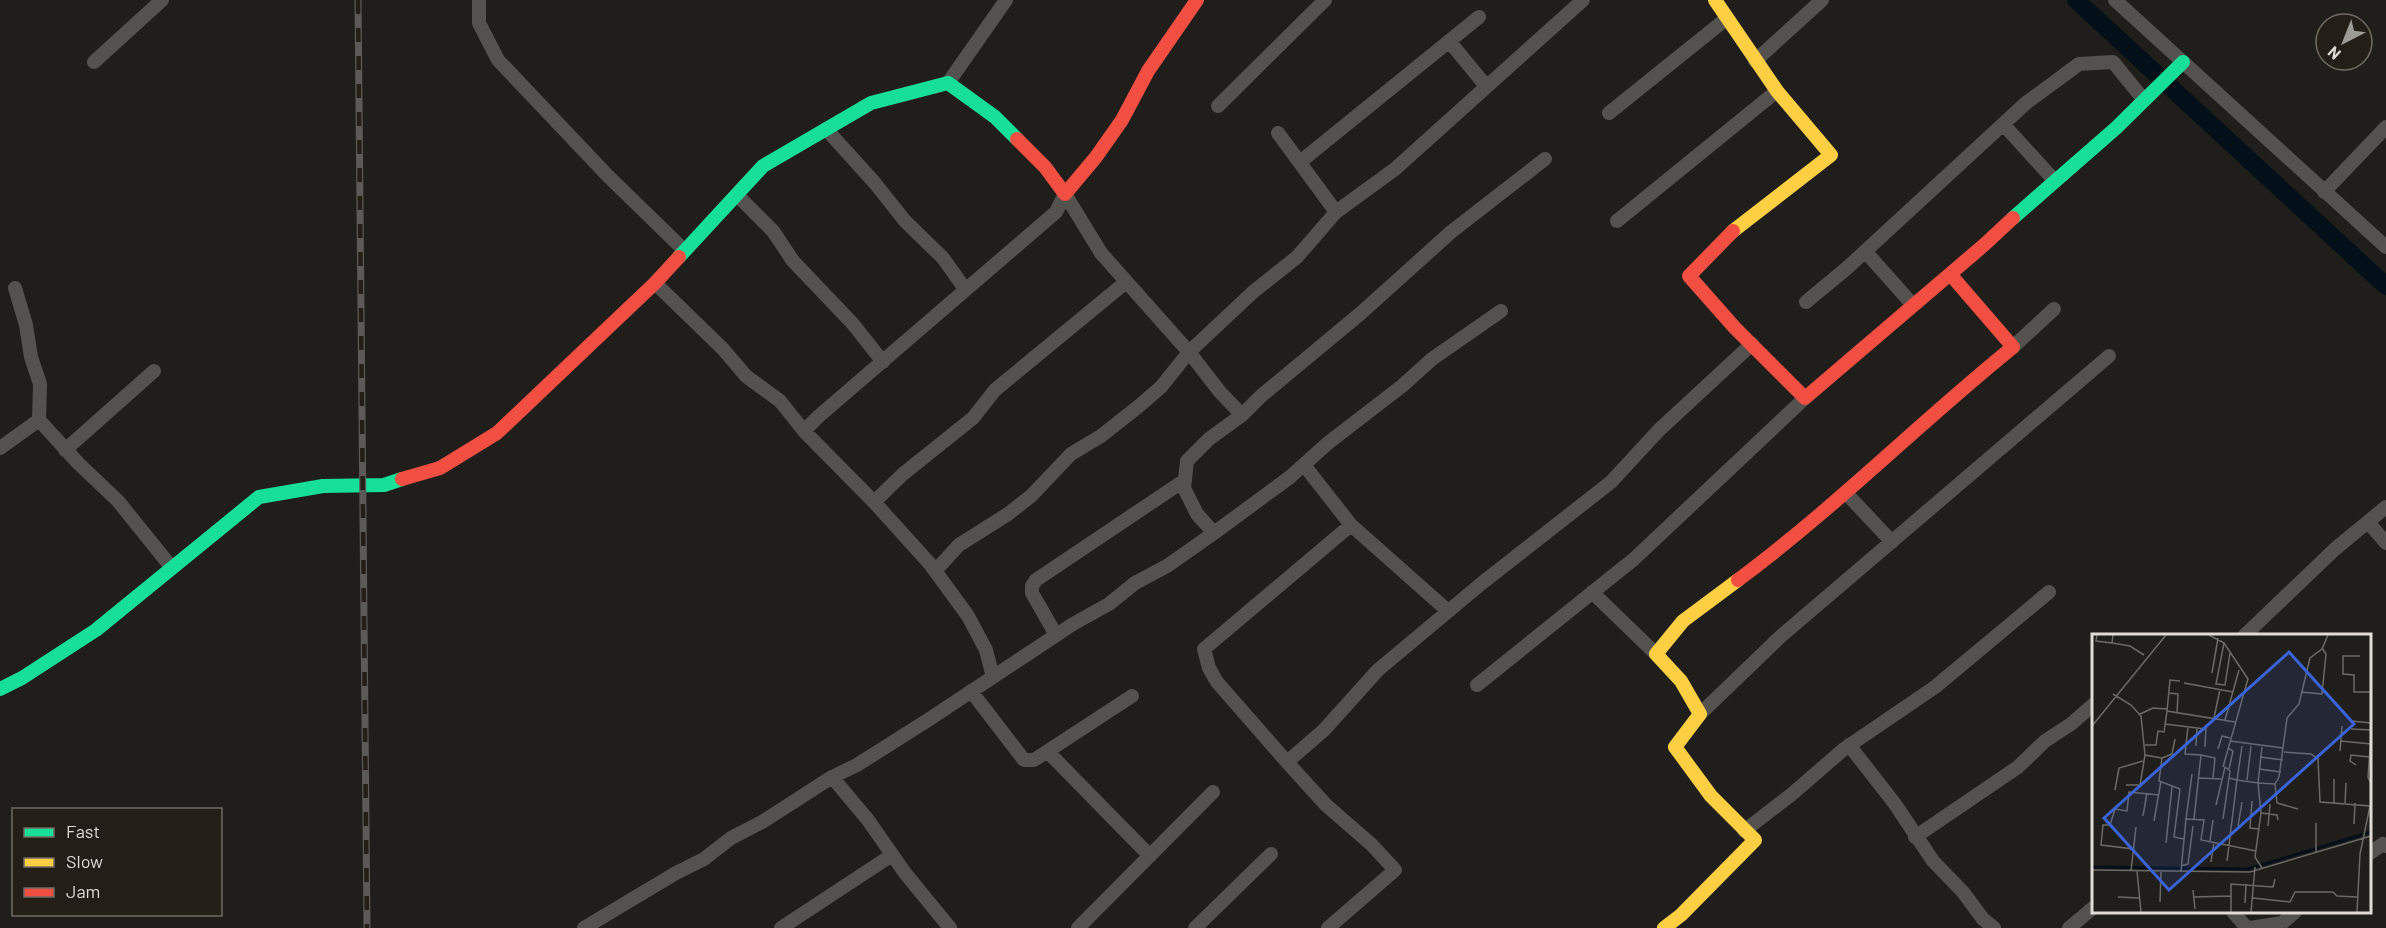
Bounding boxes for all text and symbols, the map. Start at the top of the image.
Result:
north arrow [2314,12,2374,72]
text: N [2323,43,2344,64]
inset map [2092,634,2371,913]
legend [12,808,222,916]
text: Fast [66,820,100,842]
text: Slow [66,850,103,872]
text: Jam [66,880,100,902]

